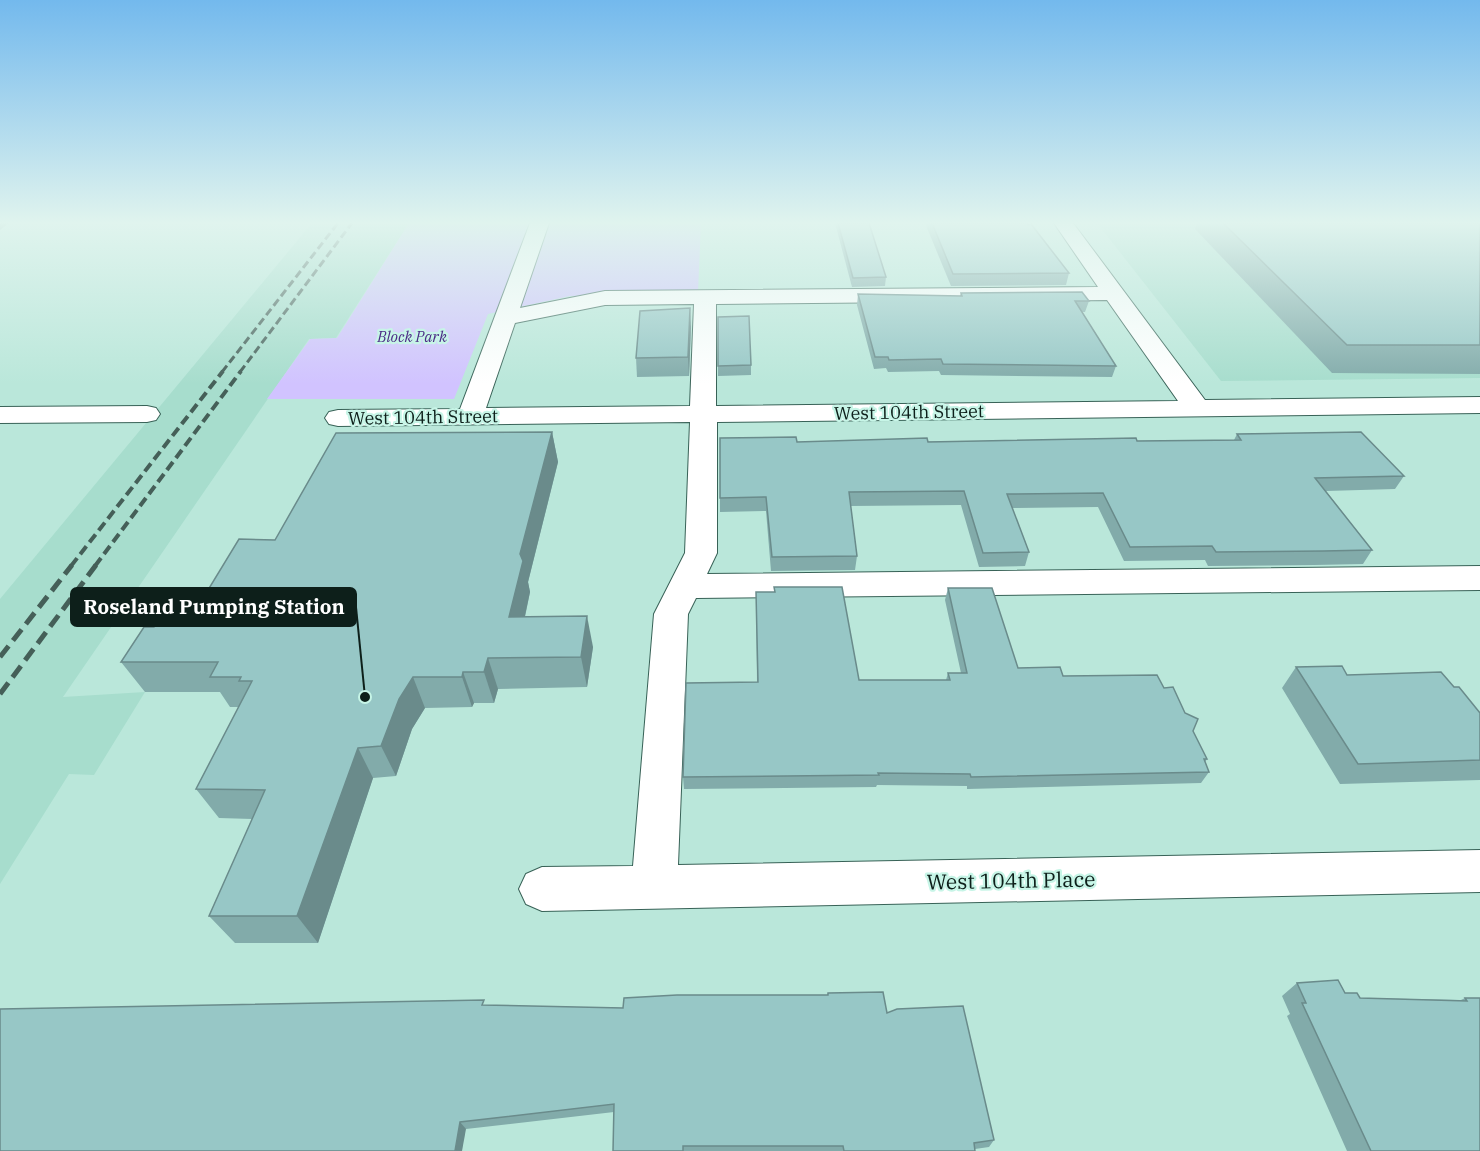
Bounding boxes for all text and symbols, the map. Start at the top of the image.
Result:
park label: Block Park [376,327,447,346]
street label: West 104th Street [834,399,984,425]
street label: West 104th Street [348,404,498,430]
callout: Roseland Pumping Station [71,588,356,626]
text: Roseland Pumping Station [83,593,345,620]
street label: West 104th Place [926,865,1096,895]

